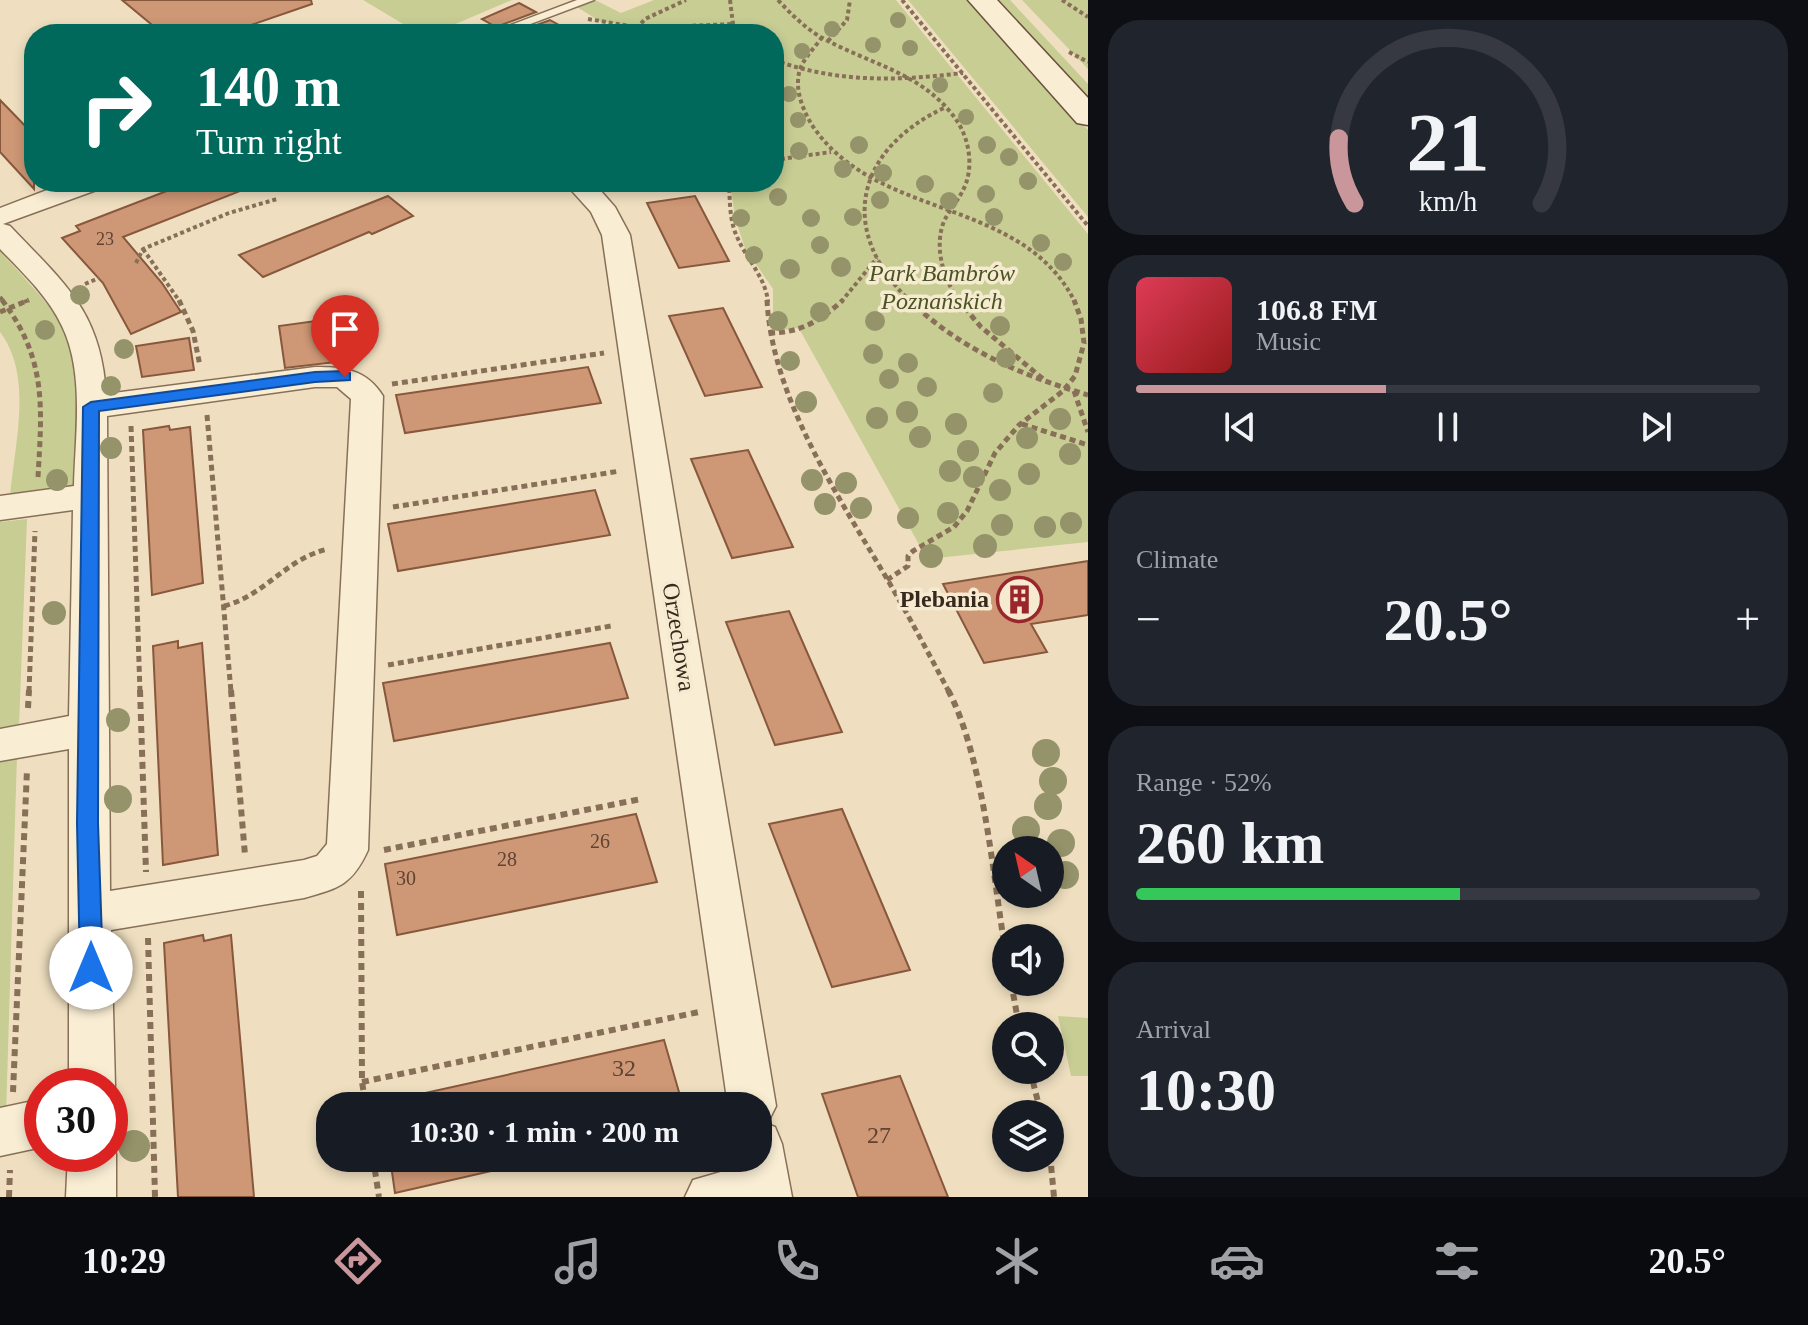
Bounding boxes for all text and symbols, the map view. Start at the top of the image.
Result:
icon: right [64,56,168,160]
text: 140 m [196,56,341,118]
text: 21 [1406,95,1490,187]
text: Turn right [196,122,342,162]
text: km/h [1419,186,1477,217]
house number: 23 [96,229,114,249]
park label: Park Bambrów Poznańskich [868,260,1015,314]
text: 106.8 FM [1256,293,1378,326]
pin [311,295,379,377]
icon: arrive [323,307,367,351]
text: Music [1256,327,1321,356]
icon: previous [1218,405,1262,449]
icon: pause [1426,405,1470,449]
icon: next [1634,405,1678,449]
text: Climate [1136,545,1218,574]
building icon: Plebania [996,575,1044,623]
street label: Orzechowa [658,581,700,693]
place label: Plebania [900,586,989,612]
text: 20.5° [1384,587,1513,653]
text: − [1136,595,1161,644]
text: + [1735,595,1760,644]
text: Range · 52% [1136,768,1272,797]
text: 260 km [1136,810,1324,876]
house number: 26 [590,830,610,852]
north arrow [992,836,1064,908]
map controls [992,836,1064,1172]
house number: 28 [497,848,517,870]
house number: 30 [396,867,416,889]
button: sound [992,924,1064,996]
position arrow [49,926,133,1010]
button: search [992,1012,1064,1084]
text: Arrival [1136,1015,1211,1044]
house number: 32 [612,1055,636,1081]
text: 10:30 [1136,1057,1276,1123]
speed limit sign: 30 [24,1068,128,1172]
button: layers [992,1100,1064,1172]
text: 10:30 · 1 min · 200 m [409,1115,679,1148]
house number: 27 [867,1122,891,1148]
icon: directions [330,1233,386,1289]
icon: music [550,1233,606,1289]
icon: phone [769,1233,825,1289]
icon: climate [989,1233,1045,1289]
icon: car [1209,1233,1265,1289]
icon: filters [1429,1233,1485,1289]
text: 10:29 [82,1241,166,1281]
text: 20.5° [1649,1241,1726,1281]

